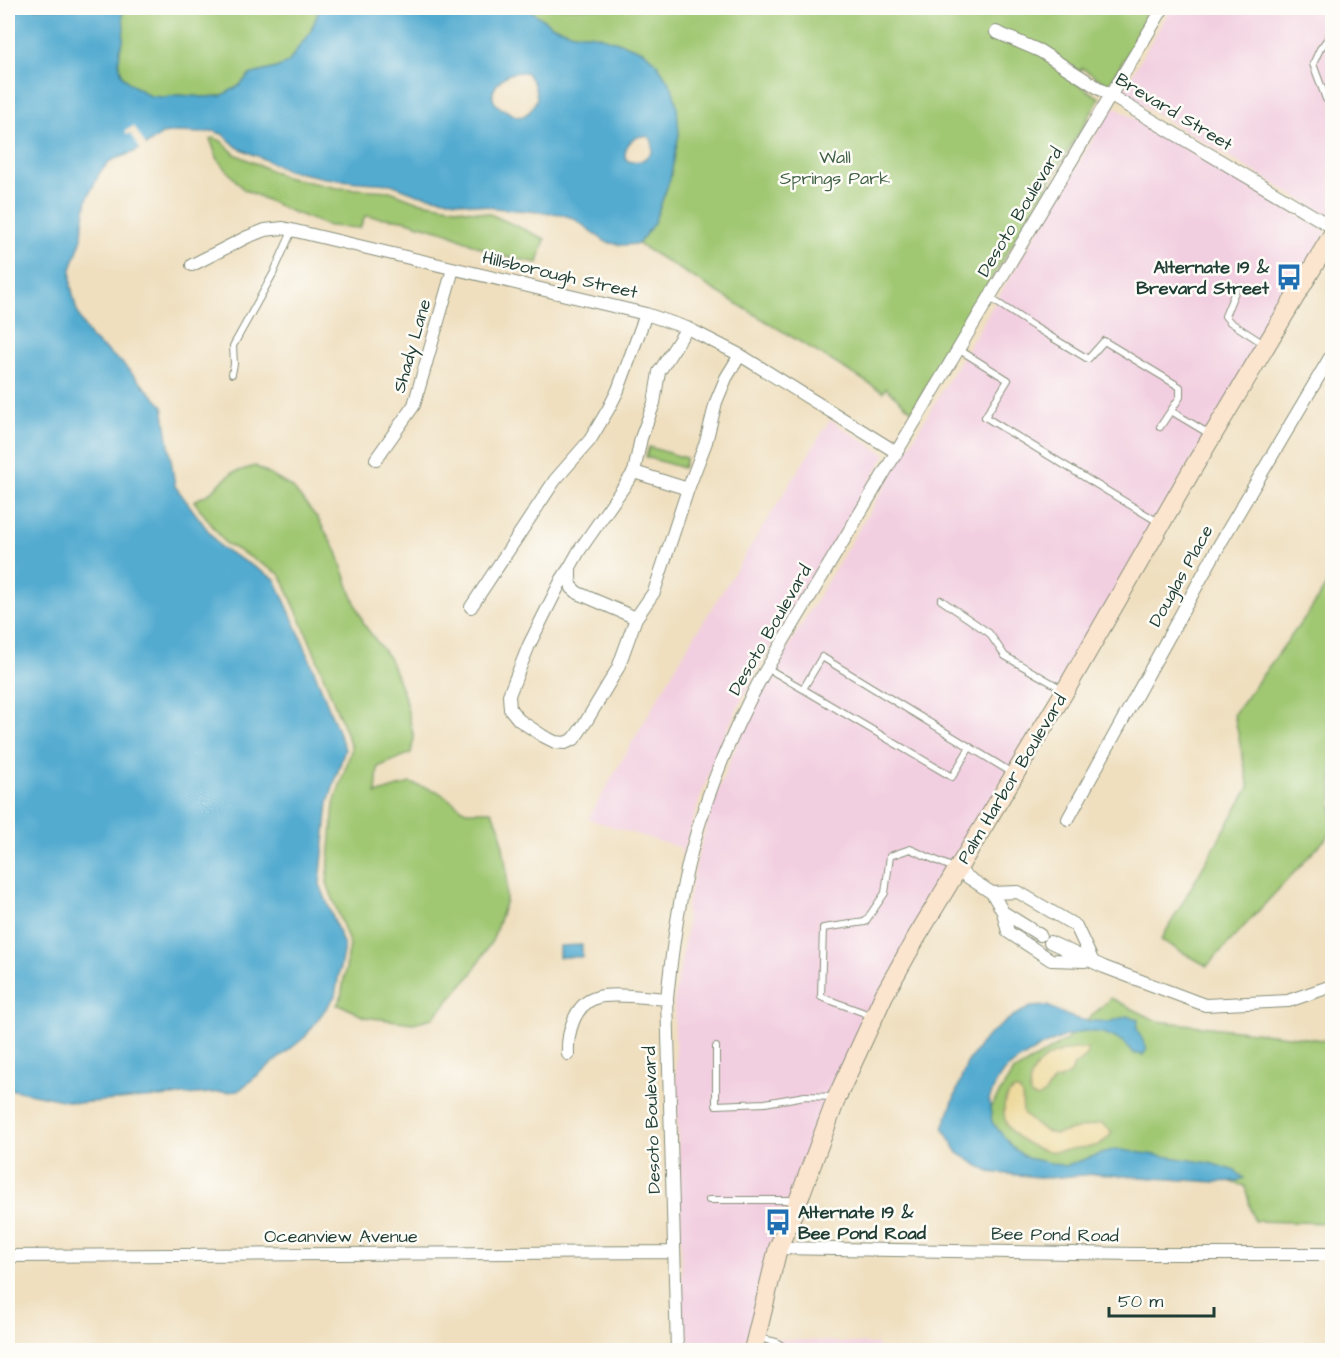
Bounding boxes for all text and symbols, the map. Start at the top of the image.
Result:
street label: Brevard Street [1111,67,1238,157]
street label: Desoto Boulevard [971,142,1069,282]
park label: Wall Springs Park [780,145,890,192]
street label: Hillsborough Street [480,245,641,306]
place label: Alternate 19 & Brevard Street [1136,255,1270,301]
bus stop icon: Alternate 19 & Brevard Street [1274,262,1304,292]
street label: Shady Lane [387,296,438,396]
street label: Douglas Place [1143,520,1220,632]
street label: Desoto Boulevard [722,560,818,700]
street label: Palm Harbor Boulevard [951,689,1073,869]
street label: Desoto Boulevard [637,1046,667,1194]
place label: Alternate 19 & Bee Pond Road [798,1200,927,1246]
bus stop icon: Alternate 19 & Bee Pond Road [763,1207,793,1237]
street label: Bee Pond Road [991,1221,1119,1249]
street label: Oceanview Avenue [264,1224,418,1249]
scale bar [1109,1280,1214,1318]
text: 50 m [1118,1289,1163,1314]

